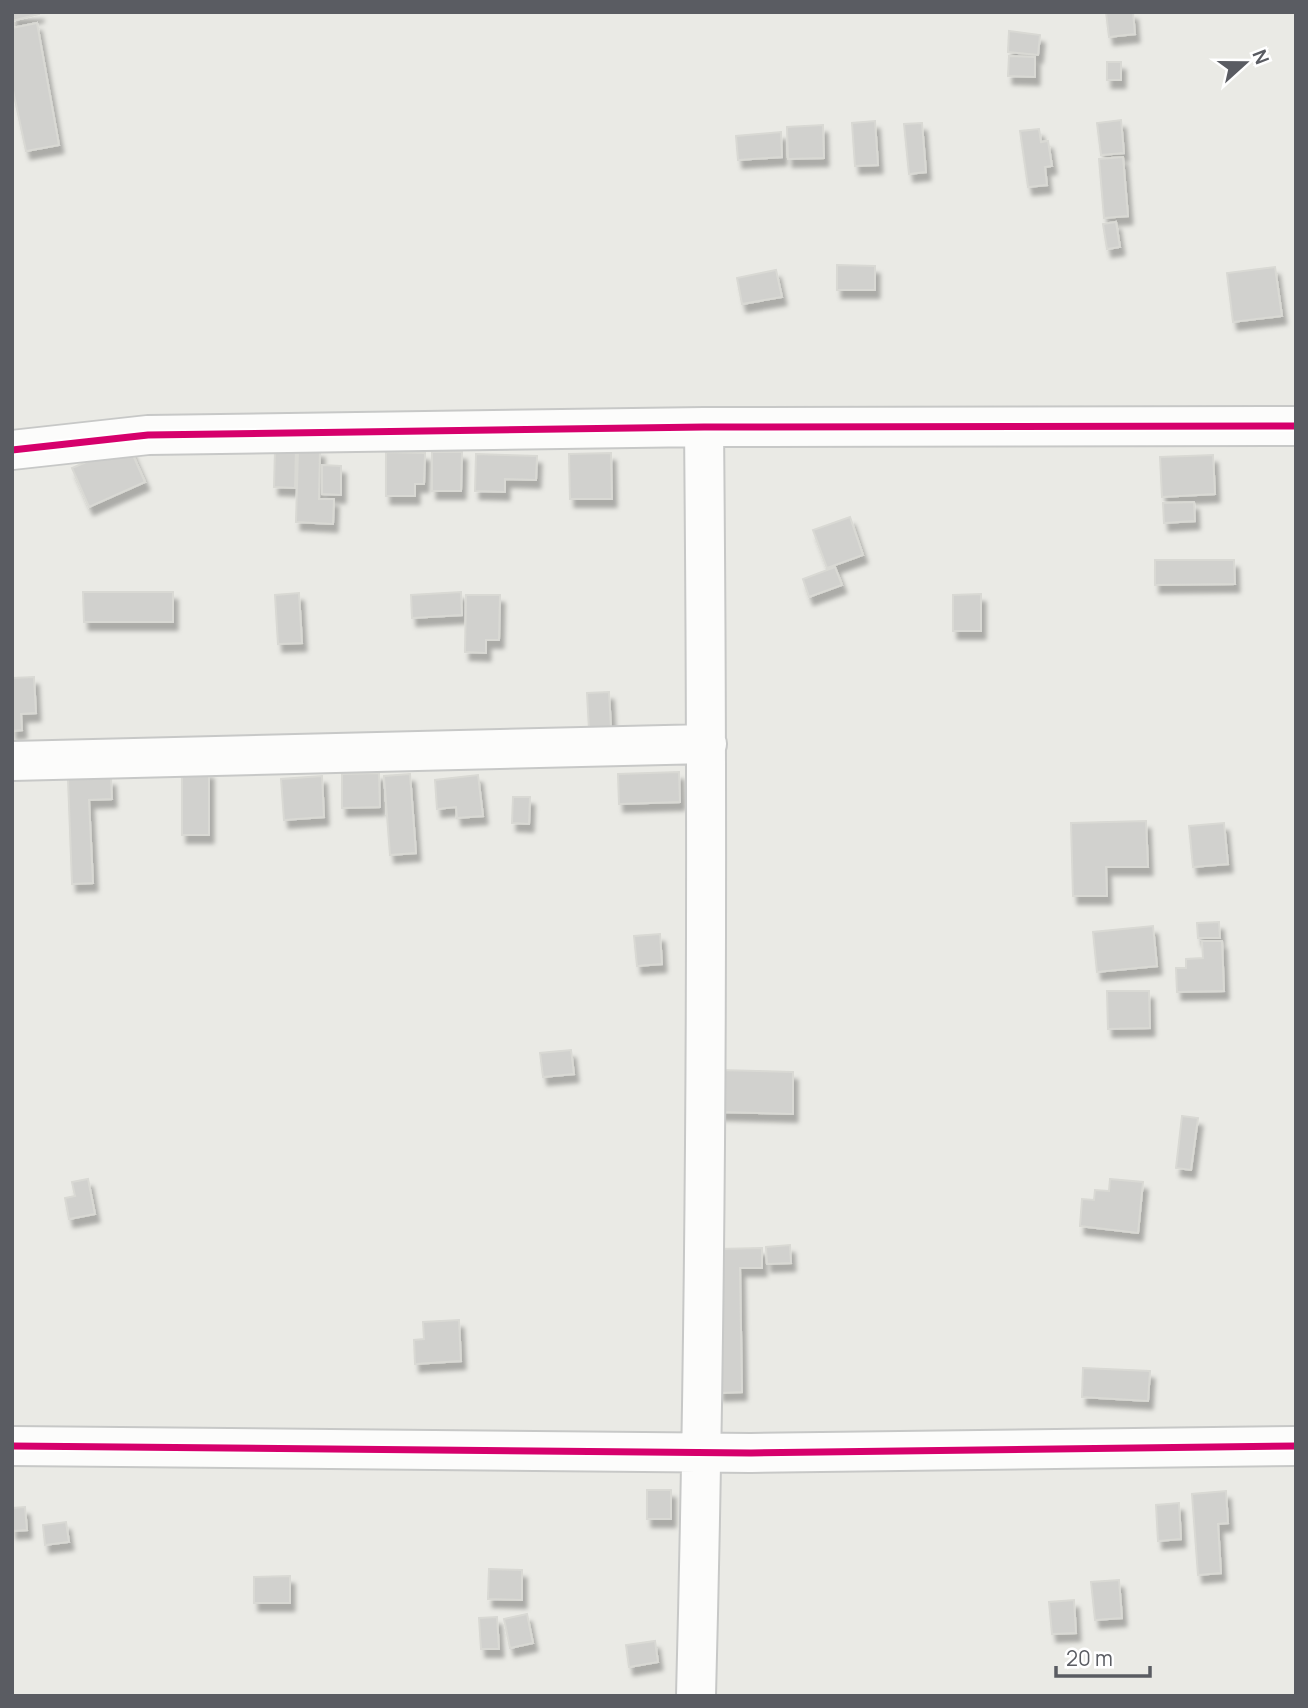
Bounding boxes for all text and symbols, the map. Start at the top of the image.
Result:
north arrow [1210,28,1280,98]
text: N [1246,46,1275,68]
scale bar [1056,1634,1150,1678]
text: 20 m [1066,1644,1113,1672]

